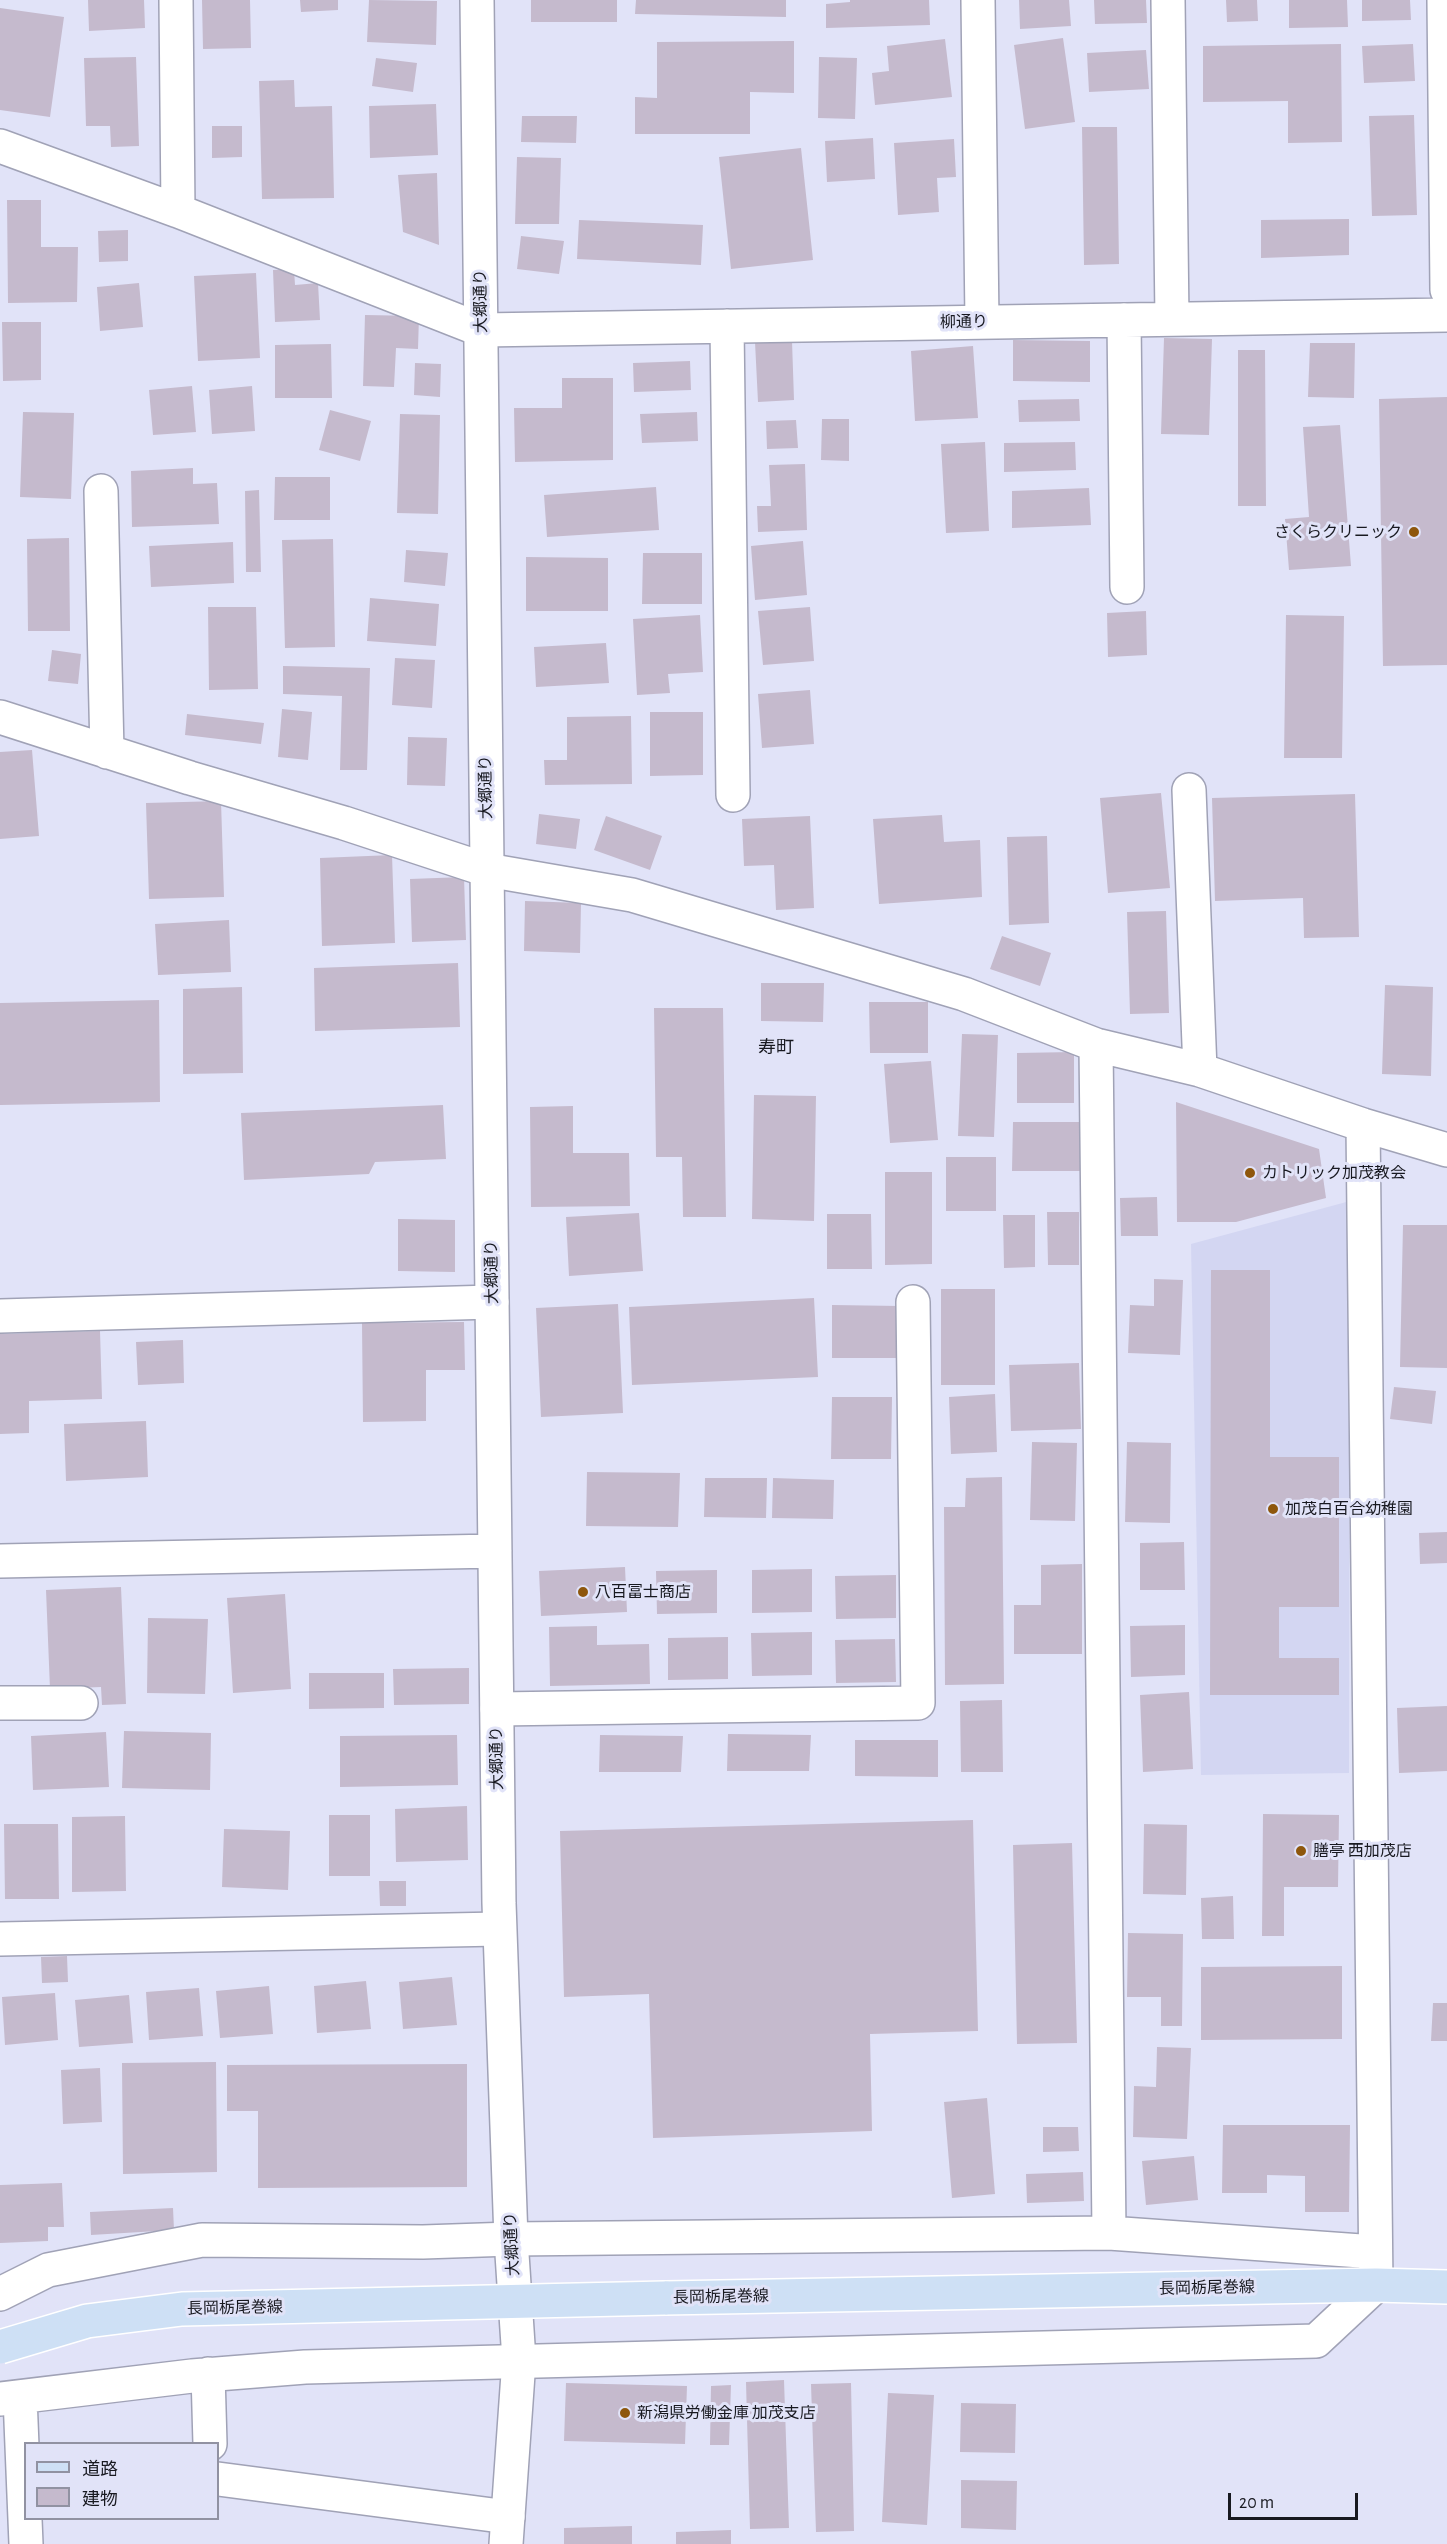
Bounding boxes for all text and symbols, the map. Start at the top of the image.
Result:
street label: 大郷通り [471,269,491,333]
street label: 柳通り [940,312,988,332]
place label: さくらクリニック [1274,522,1402,542]
marker: さくらクリニック [1407,525,1421,539]
street label: 大郷通り [476,755,496,819]
district label: 寿町 [758,1037,794,1059]
place label: カトリック加茂教会 [1262,1163,1406,1183]
marker: カトリック加茂教会 [1243,1166,1257,1180]
street label: 大郷通り [482,1240,502,1304]
place label: 加茂白百合幼稚園 [1285,1499,1413,1519]
marker: 加茂白百合幼稚園 [1266,1502,1280,1516]
place label: 八百冨士商店 [595,1582,691,1602]
marker: 八百冨士商店 [576,1585,590,1599]
street label: 大郷通り [487,1726,507,1790]
place label: 膳亭 西加茂店 [1313,1841,1412,1861]
marker: 膳亭 西加茂店 [1294,1844,1308,1858]
street label: 大郷通り [501,2212,523,2276]
street label: 長岡栃尾巻線 [1159,2278,1255,2298]
street label: 長岡栃尾巻線 [673,2287,769,2307]
street label: 長岡栃尾巻線 [187,2298,283,2318]
place label: 新潟県労働金庫 加茂支店 [637,2403,816,2423]
marker: 新潟県労働金庫 加茂支店 [618,2406,632,2420]
legend [24,2442,219,2520]
text: 道路 [82,2461,118,2479]
scale bar [1231,2481,1362,2519]
text: 建物 [82,2491,118,2509]
text: 20 m [1239,2494,1274,2512]

